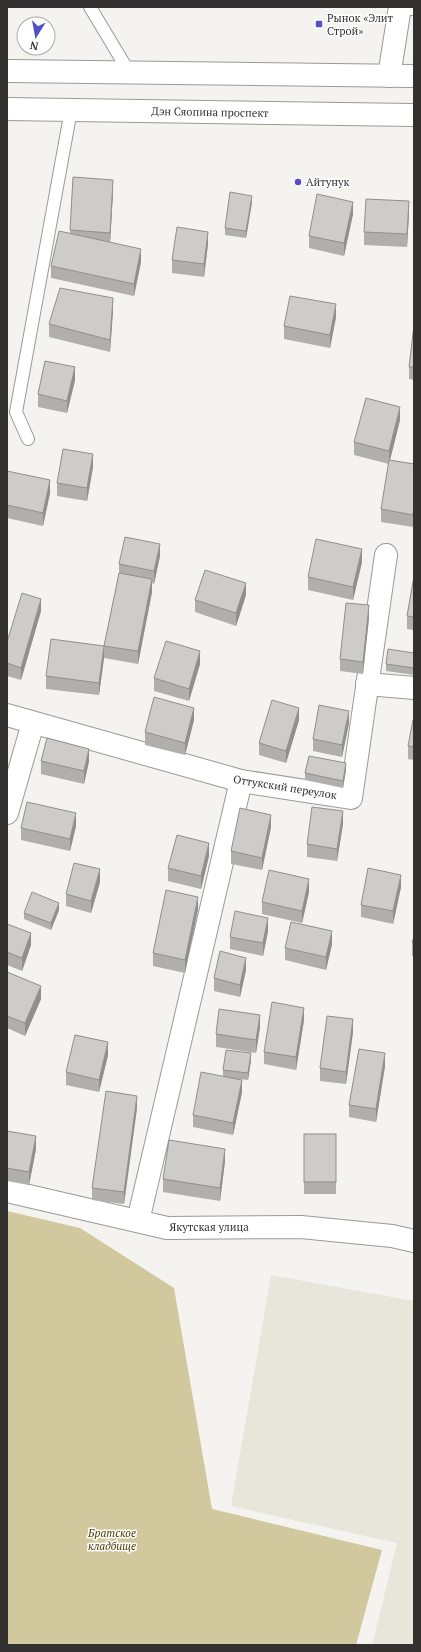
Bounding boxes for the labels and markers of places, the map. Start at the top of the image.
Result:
place label: Рынок «Элит Строй» [327,11,394,38]
marker: Рынок «Элит Строй» [314,19,324,29]
place label: Айтунук [306,175,350,189]
marker: Айтунук [293,177,303,187]

